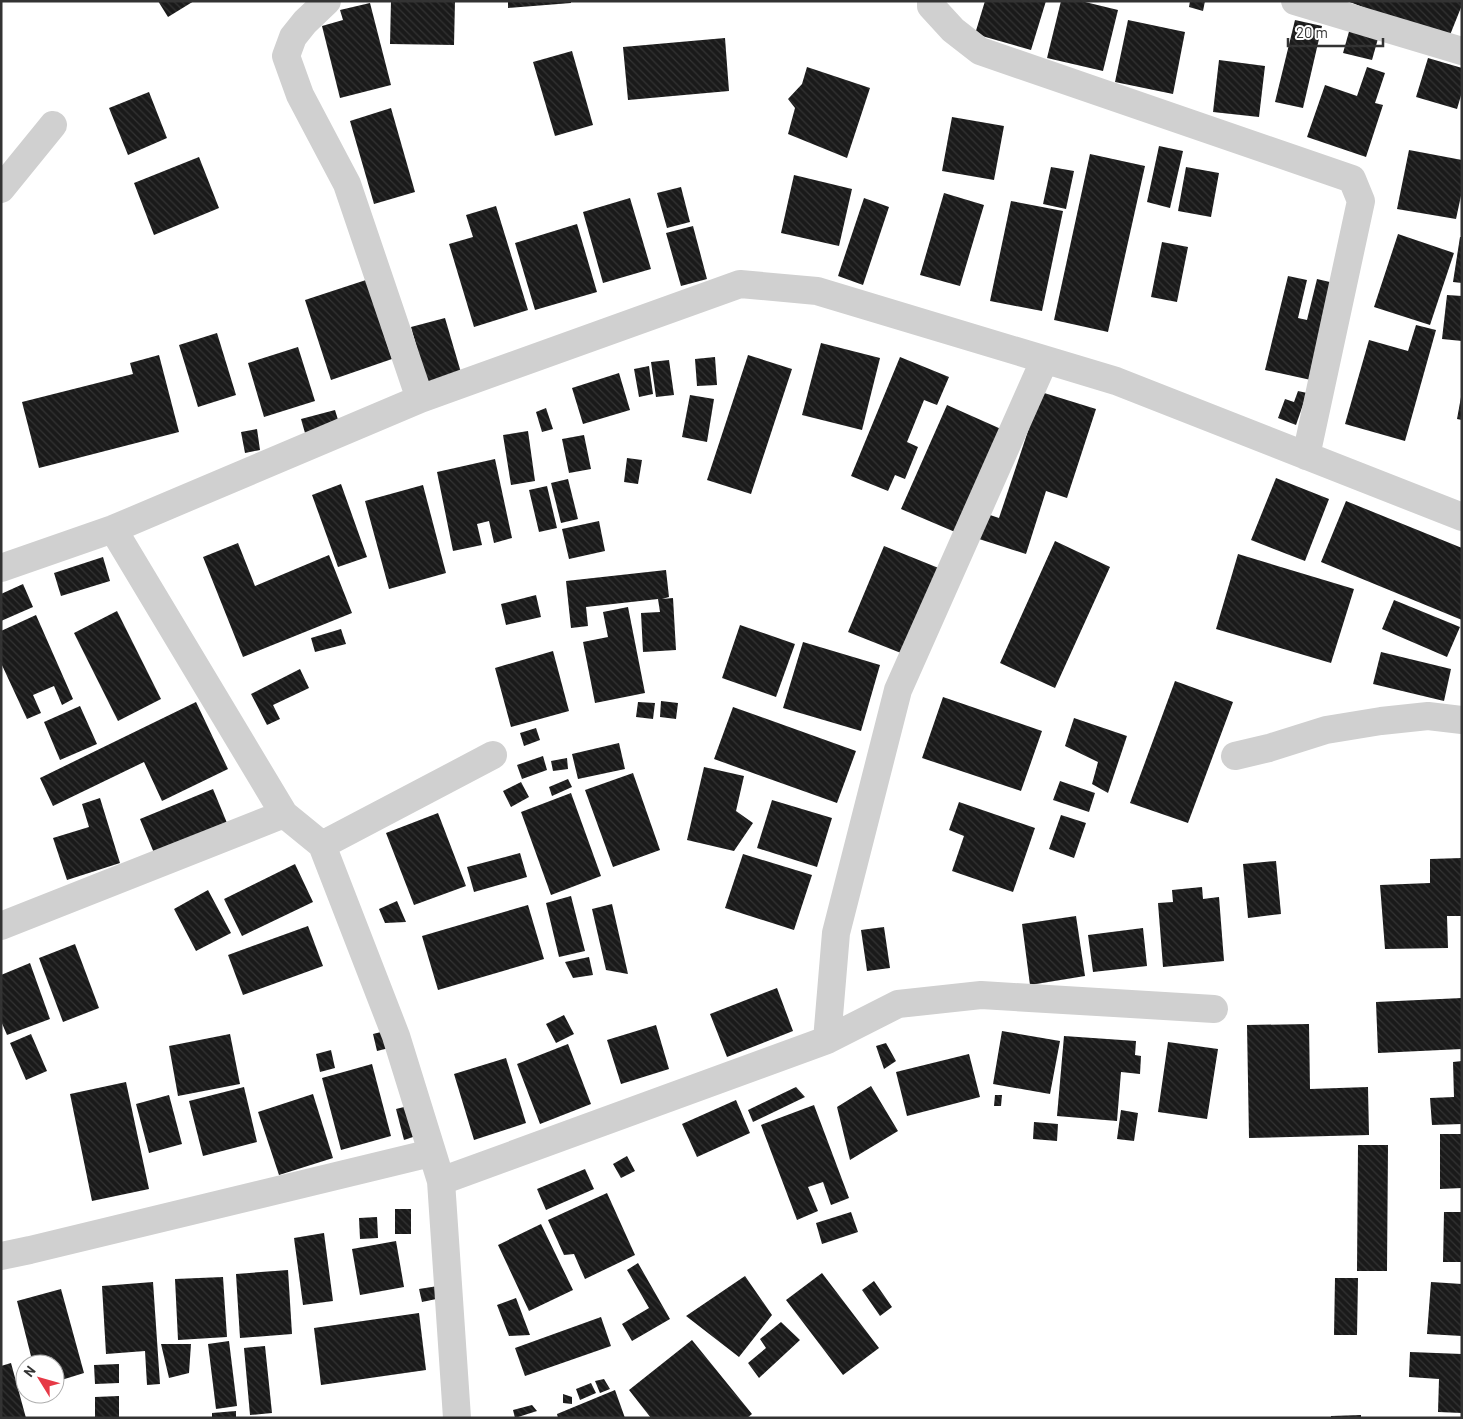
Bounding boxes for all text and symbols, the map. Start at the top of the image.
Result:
scale bar [1288,15,1383,47]
text: 20 m [1296,23,1328,41]
north arrow [15,1354,65,1404]
text: N [20,1362,39,1380]

